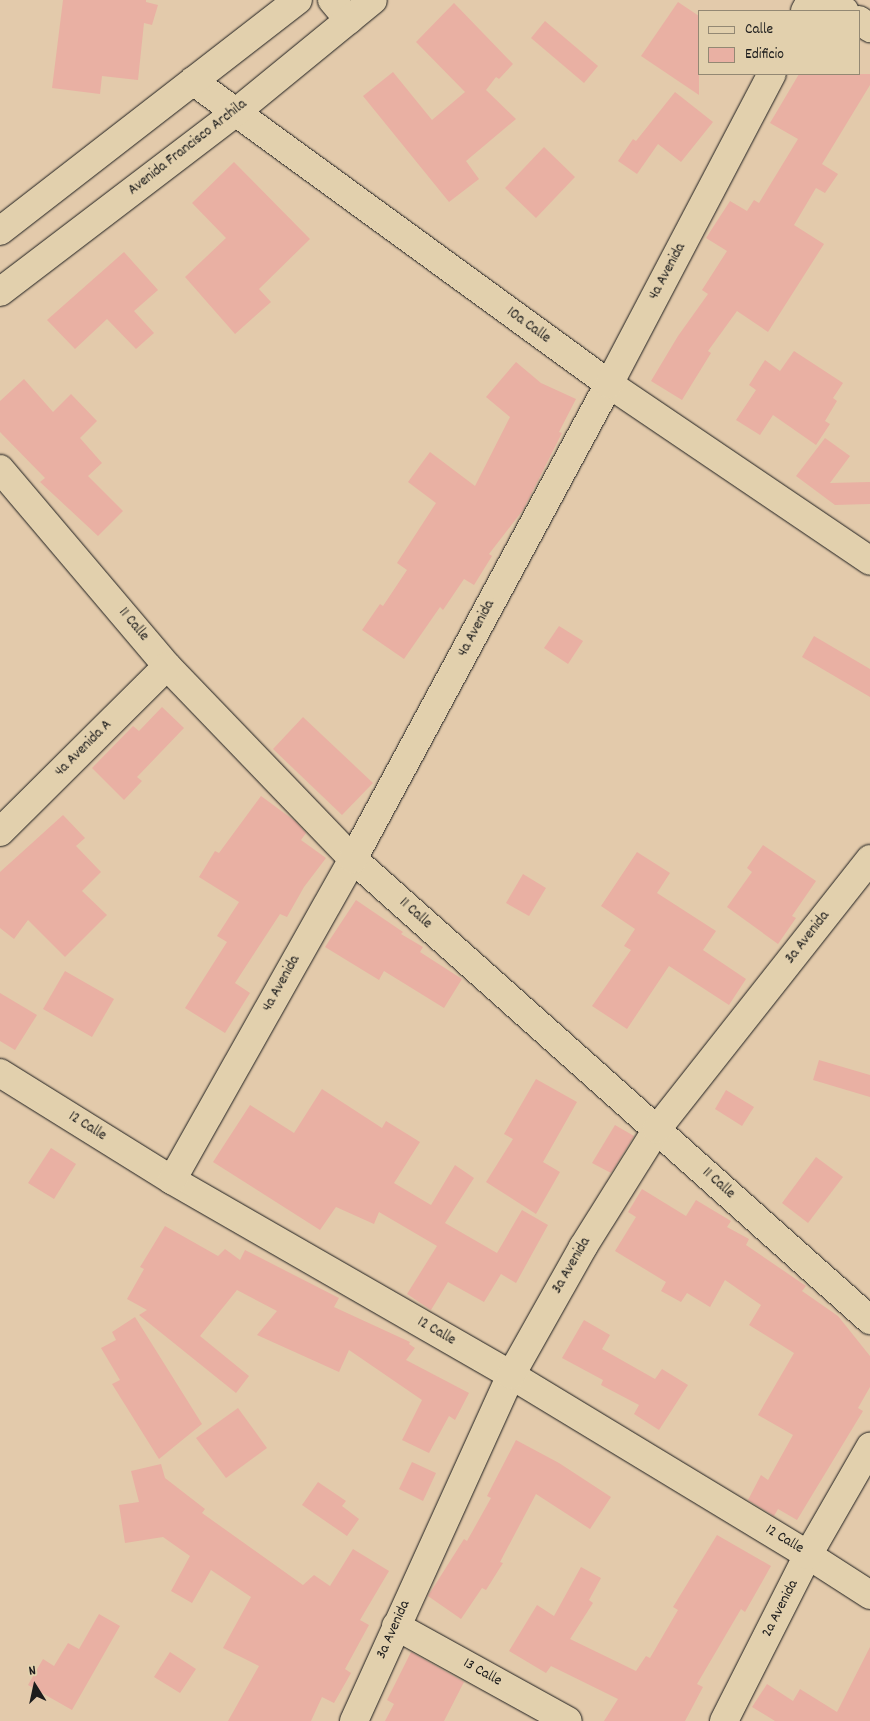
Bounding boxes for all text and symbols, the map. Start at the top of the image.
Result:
legend [698,10,860,75]
text: Calle [745,19,773,41]
text: Edificio [745,44,784,66]
street label: Avenida Francisco Archila [125,96,251,200]
street label: 4a Avenida [646,241,690,303]
street label: 10a Calle [502,304,554,348]
street label: 4a Avenida [455,598,499,660]
street label: 11 Calle [114,605,152,645]
street label: 4a Avenida A [52,717,116,781]
street label: 11 Calle [395,895,435,933]
street label: 3a Avenida [782,908,834,968]
street label: 4a Avenida [259,953,305,1015]
street label: 12 Calle [65,1108,109,1146]
street label: 11 Calle [698,1165,738,1203]
street label: 3a Avenida [549,1235,595,1297]
street label: 12 Calle [414,1314,458,1350]
street label: 12 Calle [762,1522,806,1558]
street label: 2a Avenida [759,1577,803,1641]
street label: 3a Avenida [373,1598,415,1662]
street label: 13 Calle [459,1655,505,1691]
north arrow [10,1661,60,1711]
text: N [27,1661,38,1682]

